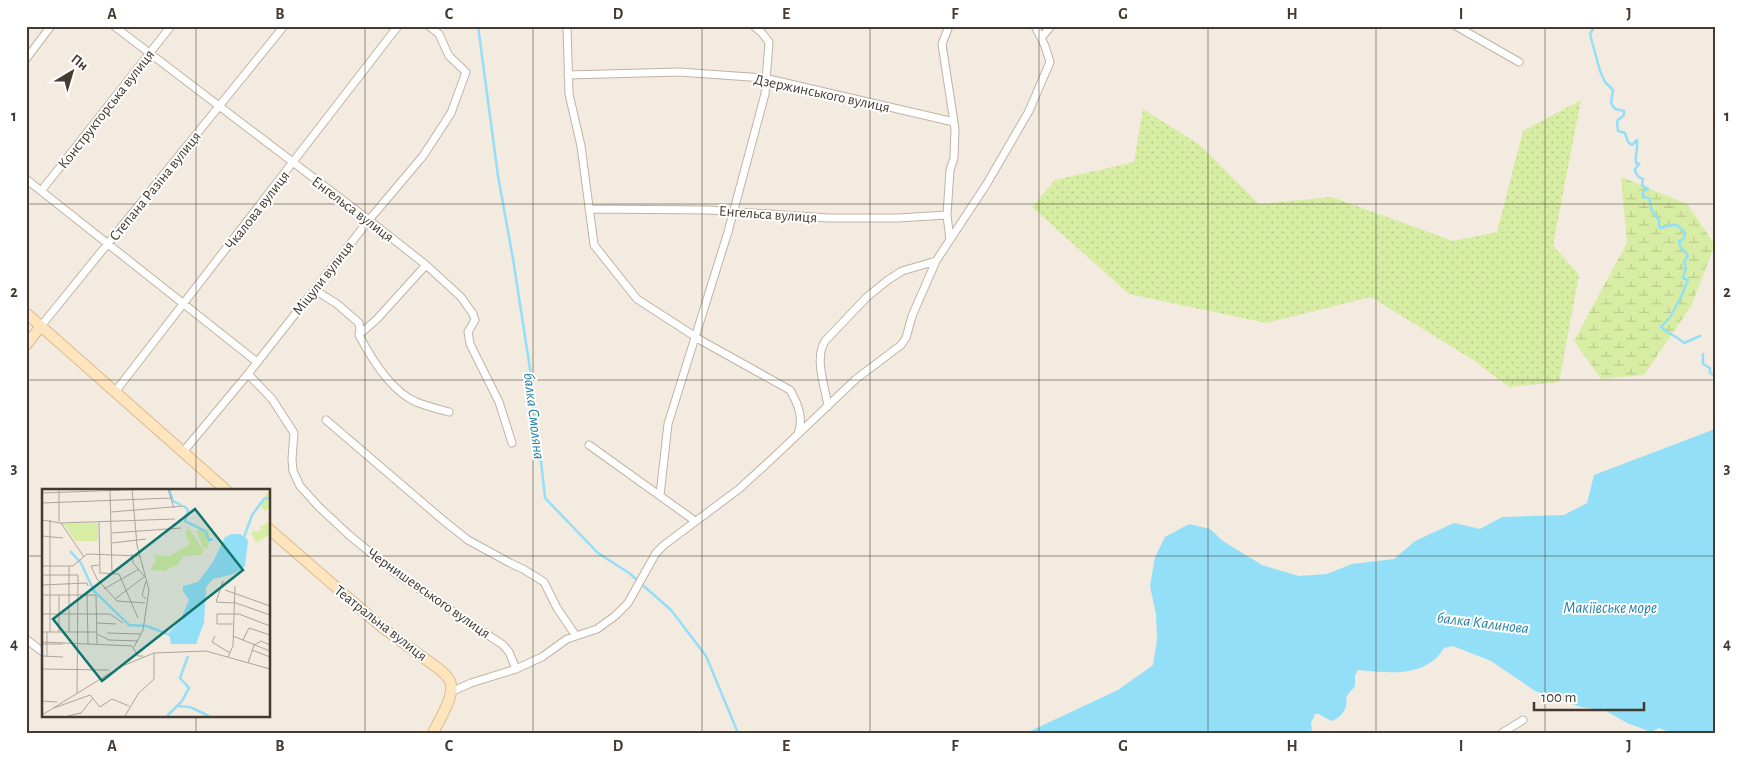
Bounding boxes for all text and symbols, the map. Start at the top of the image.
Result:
text: A [107,6,117,22]
text: B [275,6,285,22]
text: C [445,6,454,22]
text: D [613,6,624,22]
text: E [782,6,790,22]
text: F [951,6,959,22]
text: G [1118,6,1128,22]
text: H [1286,6,1298,22]
text: I [1459,6,1463,22]
text: J [1626,6,1632,22]
street label: Конструкторська вулиця [55,47,157,172]
north arrow [48,48,98,98]
text: Пн [68,52,90,73]
street label: Дзержинського вулиця [753,72,891,115]
text: 1 [11,108,17,124]
text: 1 [1724,108,1730,124]
street label: Степана Разіна вулиця [107,129,204,244]
street label: Чкалова вулиця [222,168,293,252]
street label: Енгельса вулиця [309,174,397,245]
street label: Енгельса вулиця [718,204,818,225]
street label: Міцули вулиця [290,238,357,318]
text: 2 [10,284,18,300]
text: 2 [1723,284,1731,300]
water label: балка Смоляна [521,372,547,460]
text: 3 [11,460,18,476]
text: 3 [1724,460,1731,476]
inset map [42,489,270,716]
street label: Чернишевського вулиця [365,545,493,641]
street label: Театральна вулиця [332,583,430,664]
water label: Макіївське море [1563,600,1657,617]
water label: балка Калинова [1436,609,1530,637]
text: 4 [10,636,18,652]
text: 4 [1723,636,1731,652]
scale bar [1534,679,1644,711]
text: 100 m [1541,690,1576,705]
text: A [107,738,117,754]
text: B [275,738,285,754]
text: C [445,738,454,754]
text: D [613,738,624,754]
text: E [782,738,790,754]
text: F [951,738,959,754]
text: G [1118,738,1128,754]
text: H [1286,738,1298,754]
text: I [1459,738,1463,754]
text: J [1626,738,1632,754]

